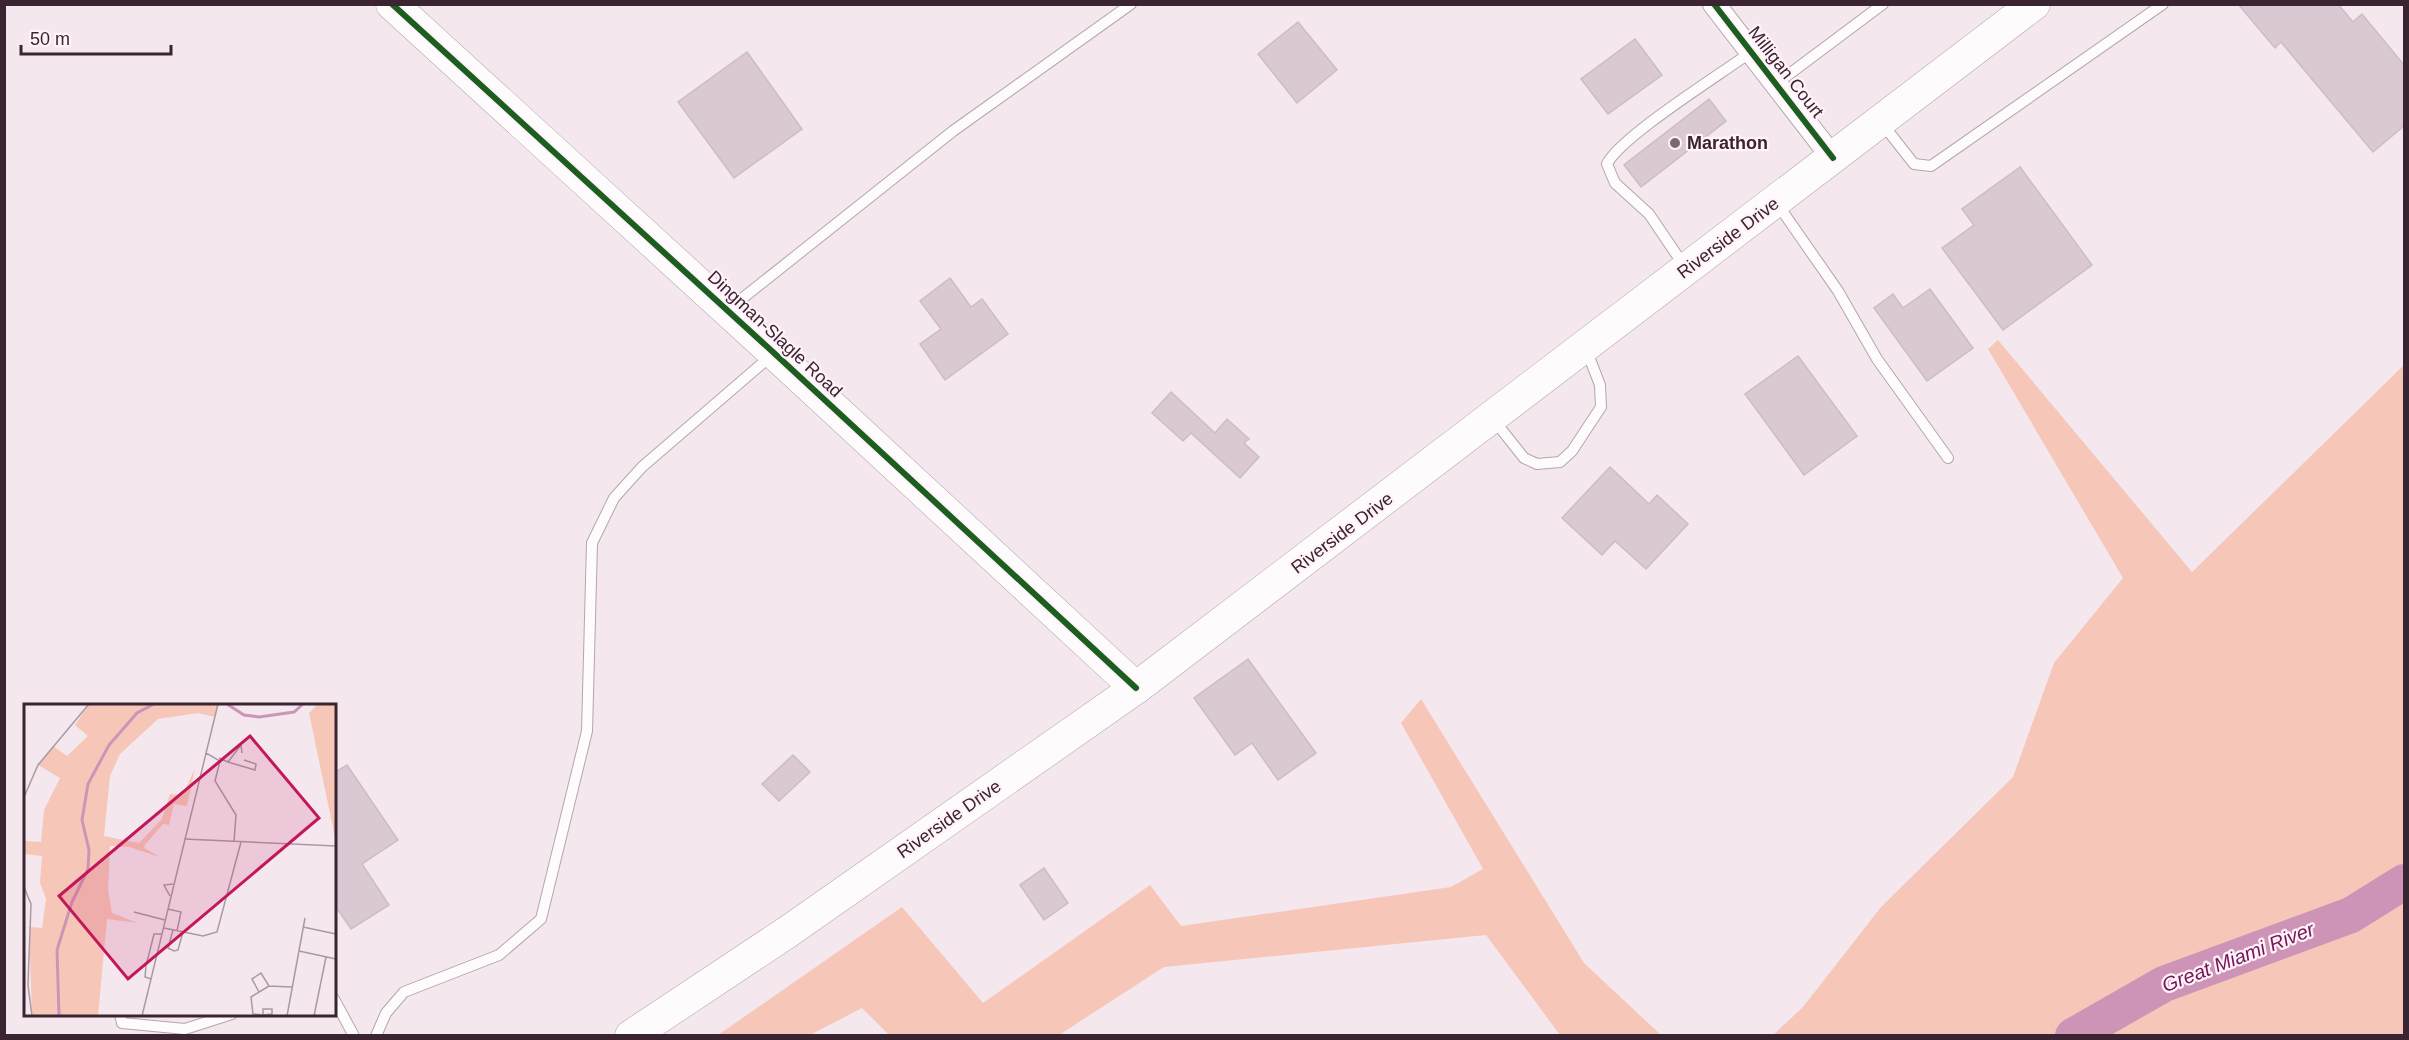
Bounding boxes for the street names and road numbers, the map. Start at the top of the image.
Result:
street label: Milligan Court [1744,22,1828,122]
street label: Riverside Drive [1673,193,1783,283]
street label: Dingman-Slagle Road [704,267,846,401]
street label: Riverside Drive [1287,488,1397,578]
street label: Riverside Drive [893,776,1005,862]

